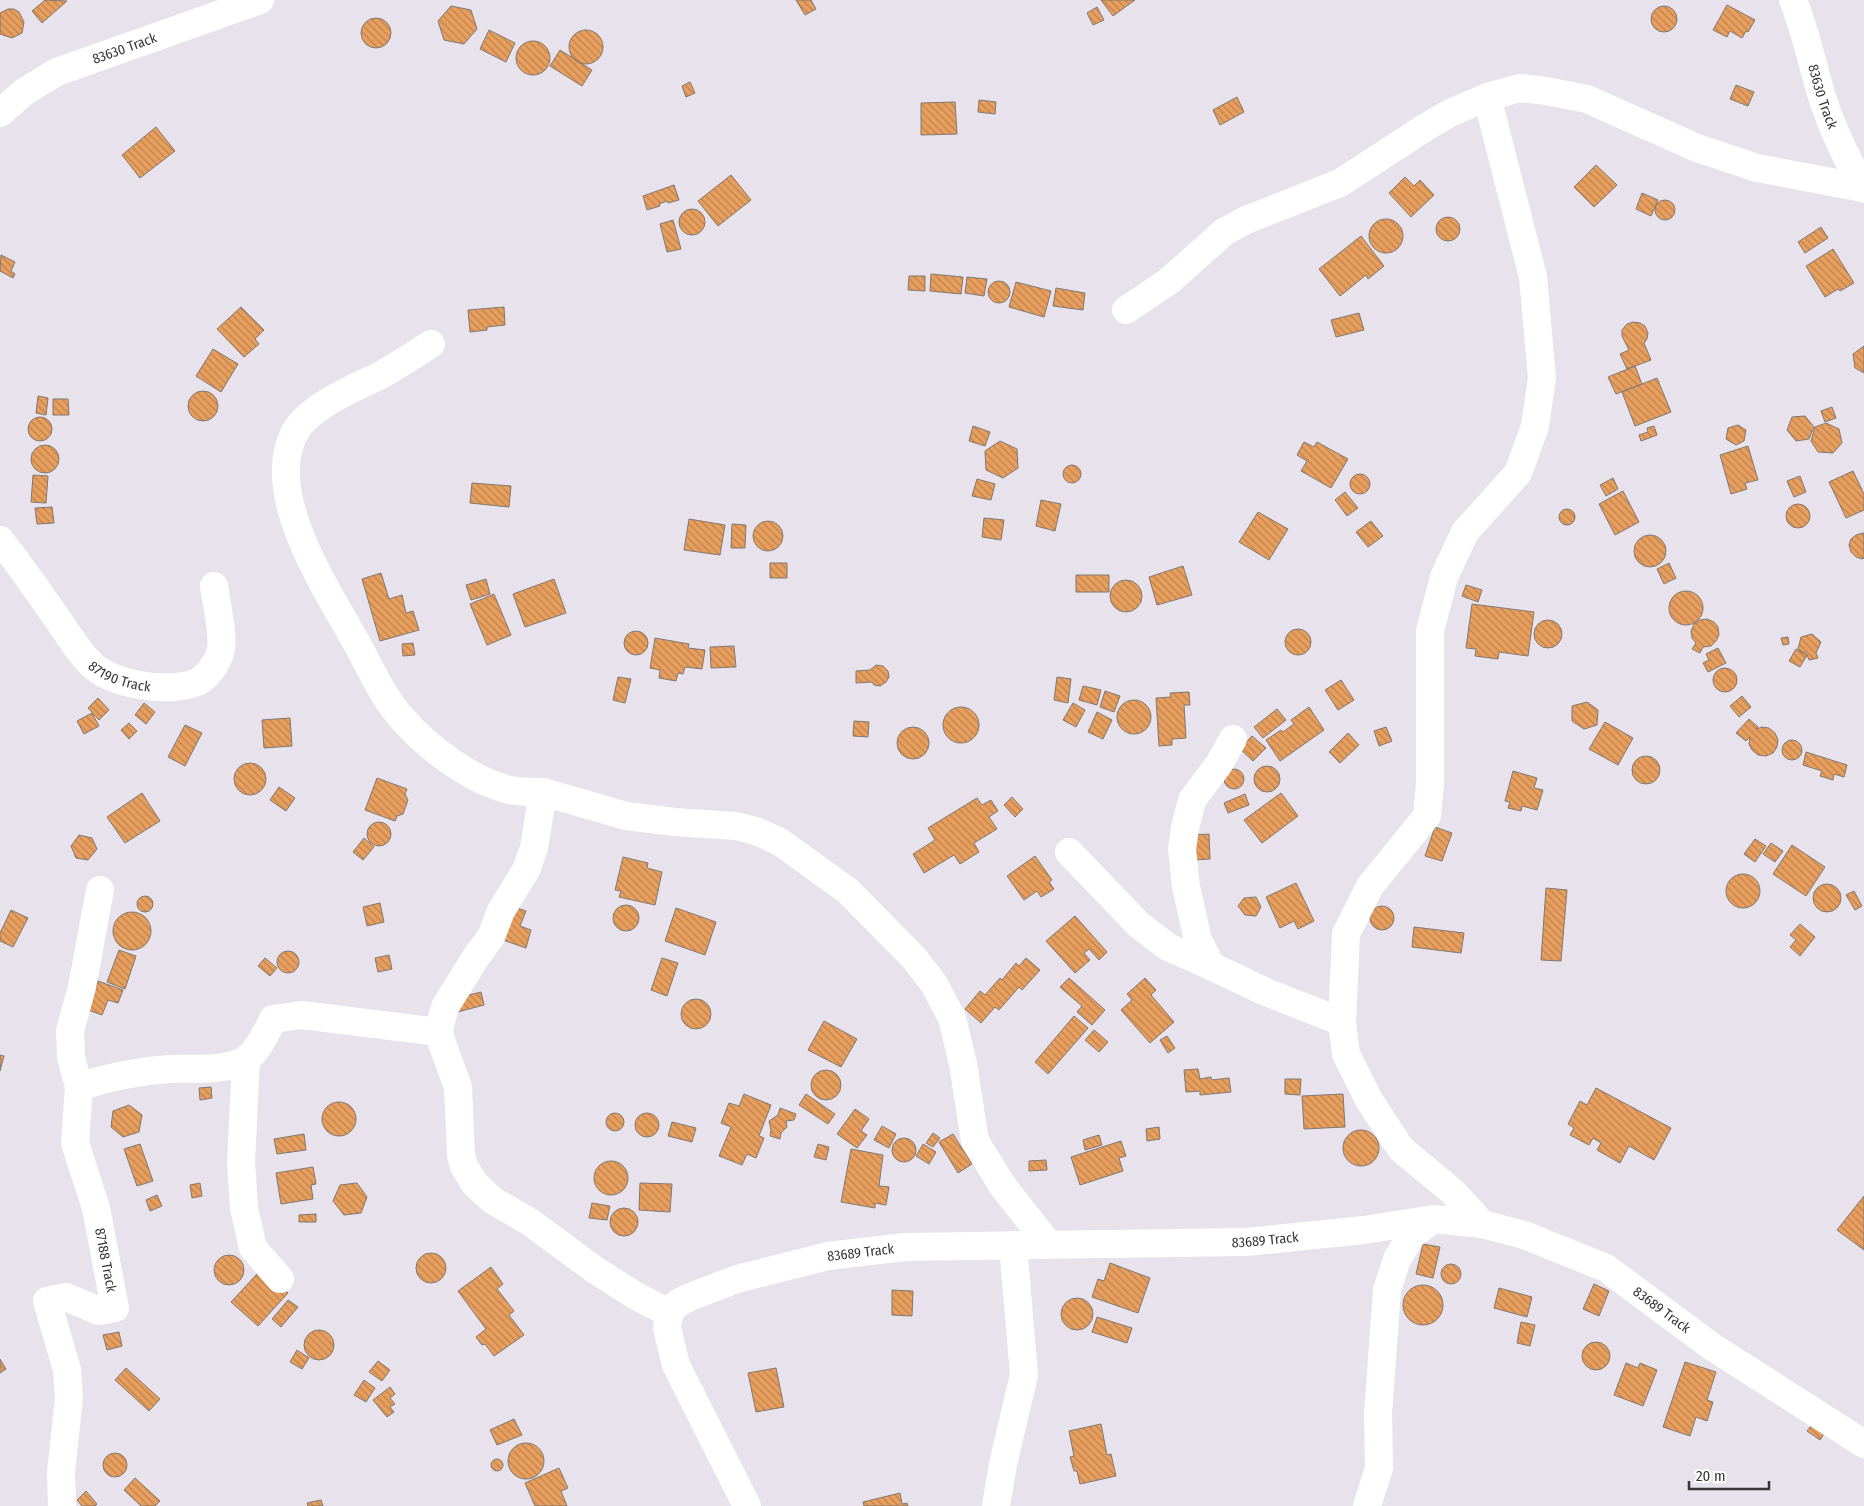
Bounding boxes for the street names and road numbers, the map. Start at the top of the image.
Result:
street label: 83630 Track [90,29,159,68]
street label: 83630 Track [1804,62,1841,132]
street label: 87190 Track [85,658,152,696]
street label: 87188 Track [91,1227,120,1294]
street label: 83689 Track [1232,1229,1300,1251]
street label: 83689 Track [826,1240,895,1265]
street label: 83689 Track [1630,1283,1694,1337]

